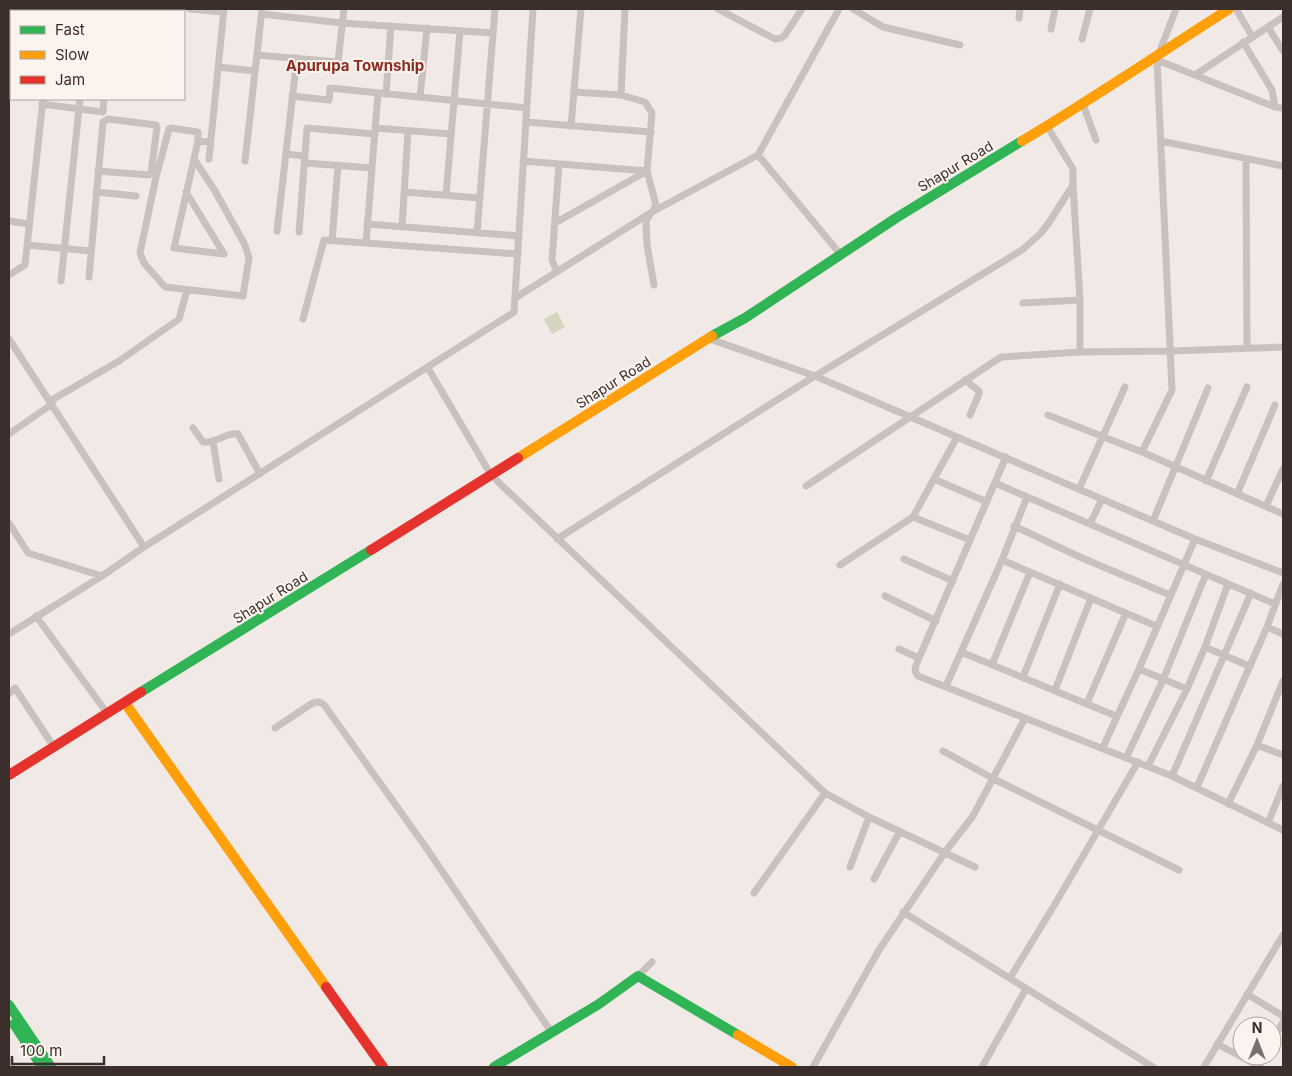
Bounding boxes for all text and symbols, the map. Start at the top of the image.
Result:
legend [10,10,185,100]
text: Fast [55,20,85,39]
text: Slow [55,45,89,64]
district label: Apurupa Township [286,56,424,75]
text: Jam [55,70,85,89]
street label: Shapur Road [914,137,996,195]
street label: Shapur Road [572,352,654,412]
street label: Shapur Road [229,567,311,627]
north arrow [1232,1016,1282,1066]
text: N [1252,1019,1262,1036]
scale bar [12,1034,105,1066]
text: 100 m [20,1041,62,1060]

